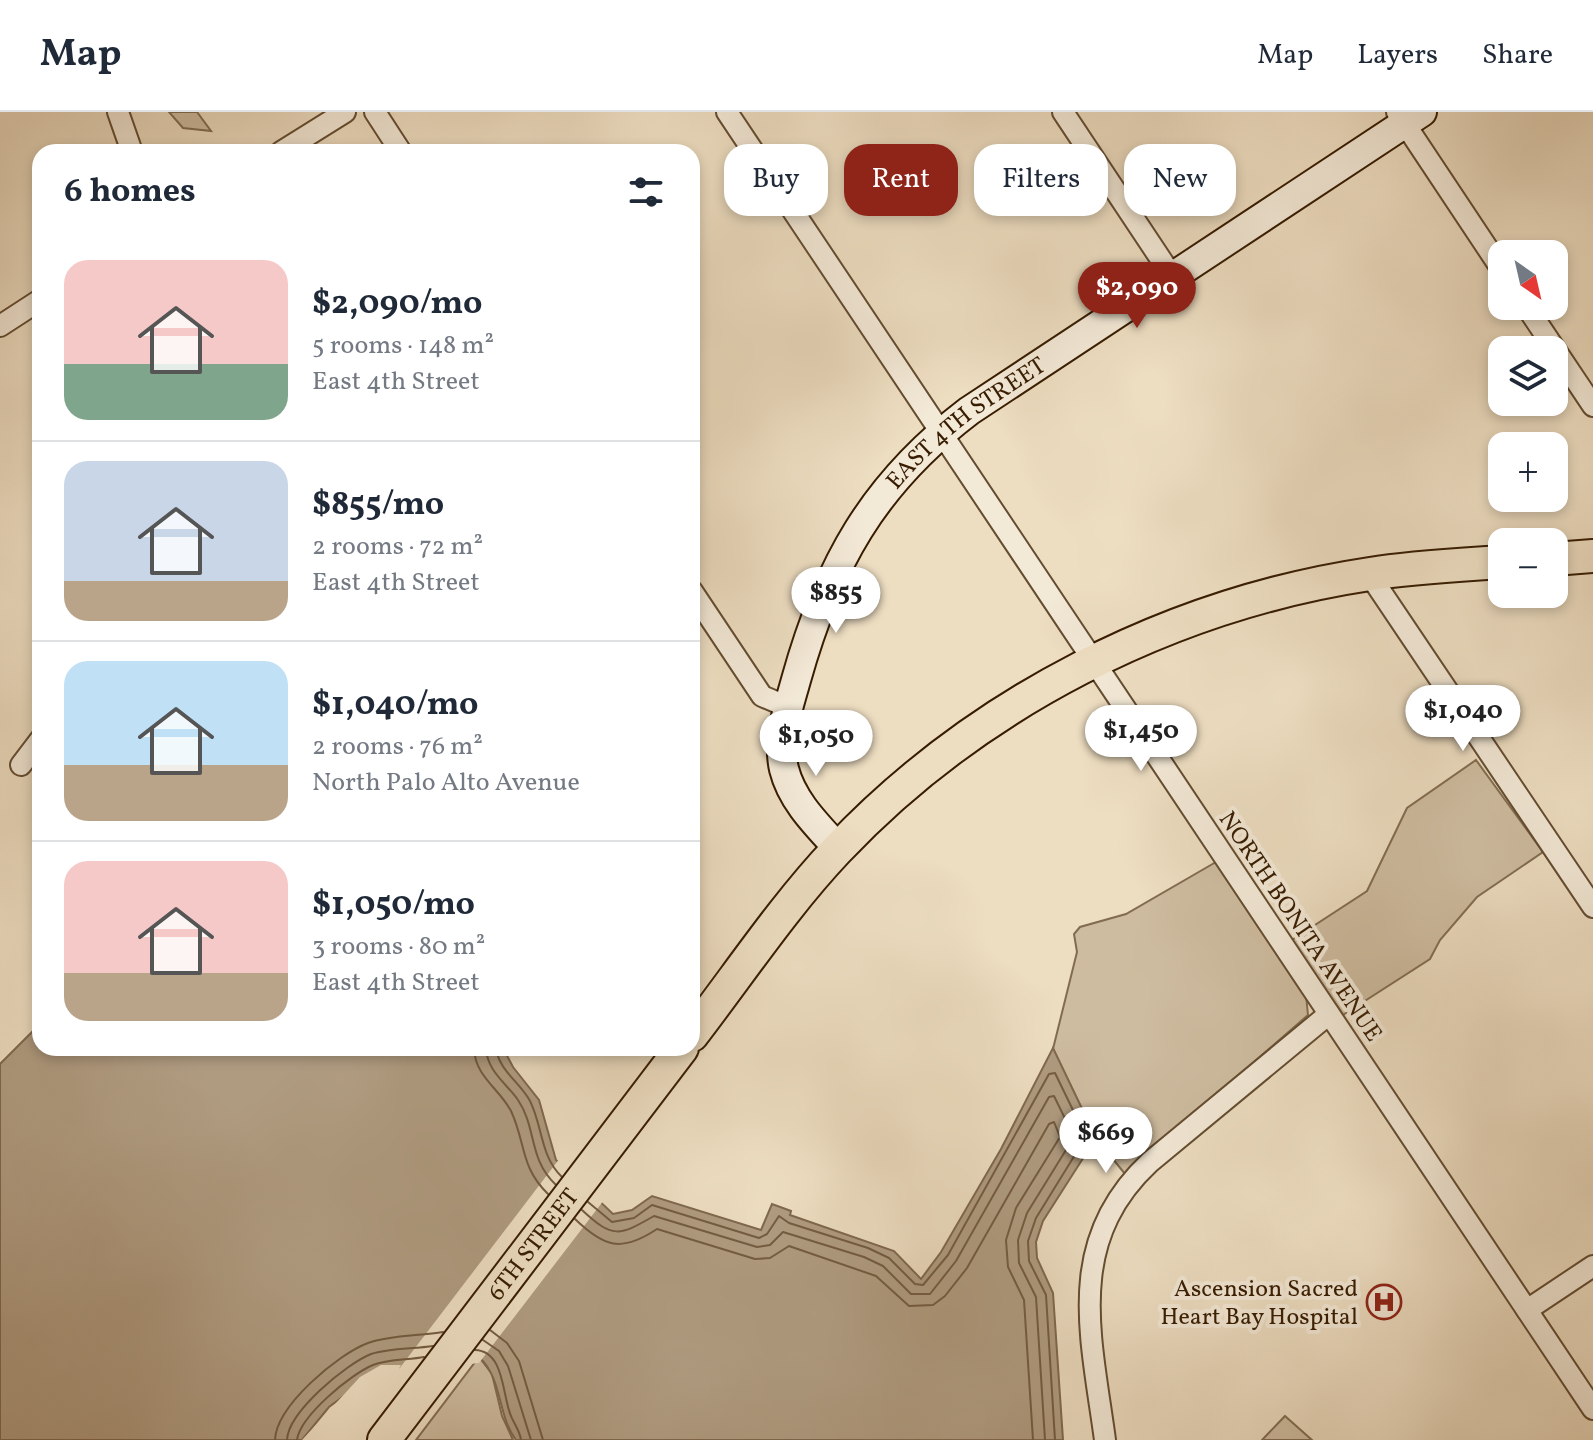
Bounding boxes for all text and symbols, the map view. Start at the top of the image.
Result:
text: Map [40,29,121,82]
text: Map [1257,36,1313,75]
text: Layers [1357,36,1438,75]
text: Share [1482,36,1553,75]
chip: Buy [724,144,828,216]
chip: Rent [844,144,958,216]
chip: Filters [974,144,1108,216]
chip: New [1124,144,1236,216]
text: 6 homes [64,169,196,216]
icon: filters [624,170,668,214]
north arrow [1488,240,1568,320]
map controls [1488,240,1568,608]
pin: $2,090 [1072,262,1202,330]
text: $2,090 [1096,270,1178,306]
text: $2,090/mo [312,281,482,328]
icon: home [128,292,224,388]
text: 5 rooms · 148 m² [312,328,494,364]
button: layers [1488,336,1568,416]
street label: EAST 4TH STREET [879,350,1053,498]
text: East 4th Street [312,364,480,400]
button: + [1488,432,1568,512]
text: $855/mo [312,482,444,529]
icon: home [128,493,224,589]
button: − [1488,528,1568,608]
text: 2 rooms · 72 m² [312,529,483,565]
text: East 4th Street [312,565,480,601]
pin: $855 [789,567,883,635]
text: $855 [809,575,863,611]
text: $1,040/mo [312,682,479,729]
pin: $1,040 [1398,685,1528,753]
icon: home [128,693,224,789]
text: $1,040 [1423,693,1503,729]
pin: $1,450 [1076,705,1206,773]
pin: $1,050 [751,710,881,778]
text: $1,450 [1103,713,1179,749]
text: $1,050 [778,718,854,754]
text: 2 rooms · 76 m² [312,729,483,765]
text: North Palo Alto Avenue [312,765,580,801]
street label: NORTH BONITA AVENUE [1209,805,1389,1049]
text: $1,050/mo [312,882,475,929]
icon: home [128,893,224,989]
text: 3 rooms · 80 m² [312,929,485,965]
text: East 4th Street [312,965,480,1001]
pin: $669 [1059,1107,1153,1175]
text: $669 [1077,1115,1135,1151]
street label: 6TH STREET [481,1182,588,1309]
place label: Ascension Sacred Heart Bay Hospital [1160,1273,1358,1335]
hospital icon: Ascension Sacred Heart Bay Hospital [1365,1283,1403,1321]

